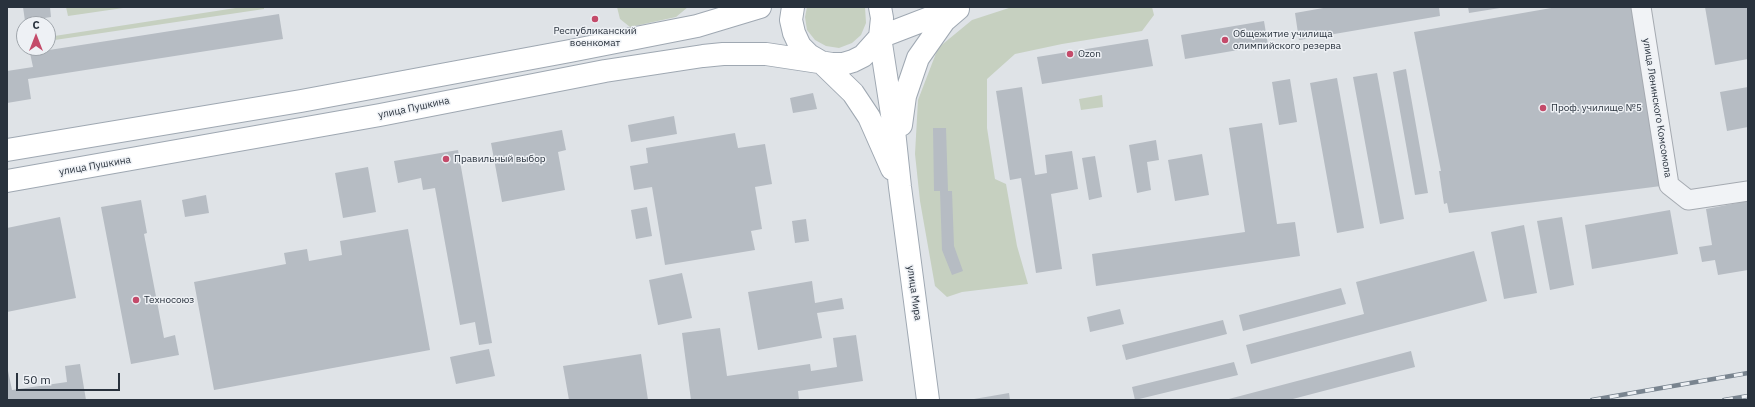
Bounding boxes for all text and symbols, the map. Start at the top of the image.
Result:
marker: Республиканский военкомат [590,14,600,24]
north arrow [16,16,56,56]
text: С [32,18,40,32]
place label: Республиканский военкомат [553,25,637,48]
place label: Общежитие училища олимпийского резерва [1233,28,1341,52]
marker: Общежитие училища олимпийского резерва [1220,35,1230,45]
street label: улица Ленинского Комсомола [1640,37,1674,179]
place label: Ozon [1078,48,1101,60]
marker: Ozon [1065,49,1075,59]
street label: улица Пушкина [377,95,451,121]
place label: Проф. училище №5 [1551,102,1642,114]
marker: Проф. училище №5 [1538,103,1548,113]
place label: Правильный выбор [454,153,546,165]
street label: улица Пушкина [58,154,132,178]
marker: Правильный выбор [441,154,451,164]
street label: улица Мира [904,265,924,321]
place label: Техносоюз [144,294,194,306]
marker: Техносоюз [131,295,141,305]
scale bar [18,365,122,391]
text: 50 m [23,372,51,387]

